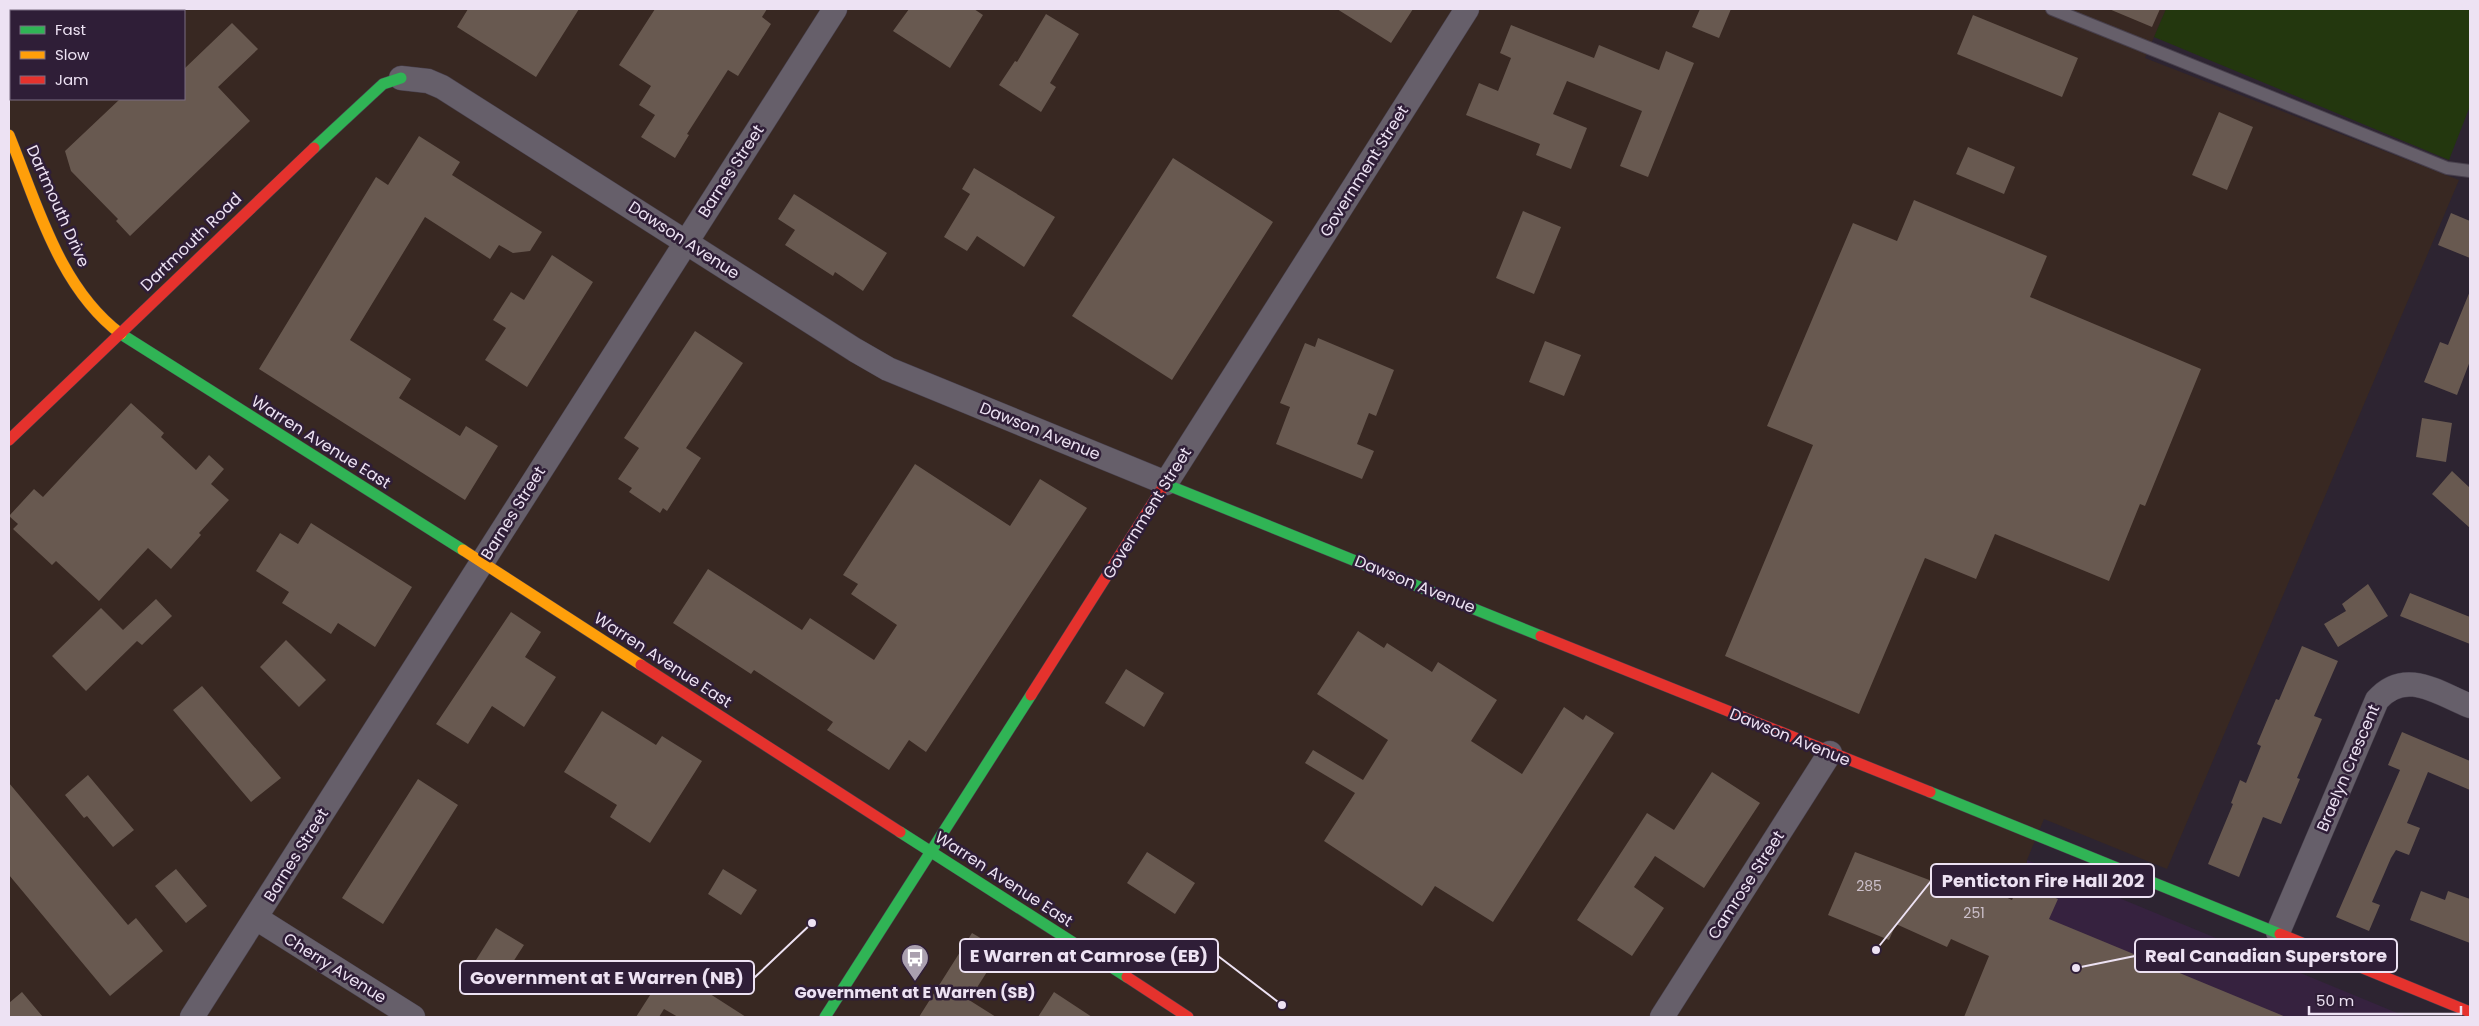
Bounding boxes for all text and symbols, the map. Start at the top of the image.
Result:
legend [10,10,185,100]
text: Fast [55,19,86,40]
text: Slow [55,44,90,65]
text: Jam [55,69,89,90]
street label: Government Street [1314,101,1414,241]
street label: Barnes Street [692,120,770,222]
street label: Dartmouth Drive [21,141,95,271]
street label: Dartmouth Road [135,188,247,296]
street label: Dawson Avenue [624,195,744,285]
street label: Warren Avenue East [247,390,395,494]
street label: Dawson Avenue [976,396,1104,466]
street label: Government Street [1097,443,1197,583]
street label: Barnes Street [475,462,551,564]
street label: Dawson Avenue [1351,549,1479,619]
street label: Warren Avenue East [589,607,737,713]
street label: Braelyn Crescent [2311,701,2385,835]
street label: Dawson Avenue [1726,702,1854,772]
street label: Barnes Street [258,804,334,906]
street label: Warren Avenue East [930,826,1078,932]
street label: Camrose Street [1702,826,1790,944]
callout: Penticton Fire Hall 202 [1931,864,2154,897]
text: Penticton Fire Hall 202 [1942,868,2144,893]
house number: 285 [1856,876,1882,896]
house number: 251 [1963,903,1985,923]
street label: Cherry Avenue [279,927,391,1009]
callout: E Warren at Camrose (EB) [960,939,1218,972]
callout: Real Canadian Superstore [2135,939,2397,972]
bus stop icon: Government at E Warren (SB) [900,943,930,982]
text: E Warren at Camrose (EB) [970,943,1208,968]
text: Real Canadian Superstore [2145,943,2387,968]
callout: Government at E Warren (NB) [460,961,754,994]
text: Government at E Warren (NB) [470,965,744,990]
place label: Government at E Warren (SB) [794,981,1036,1004]
scale bar [2309,984,2462,1016]
text: 50 m [2316,990,2354,1011]

